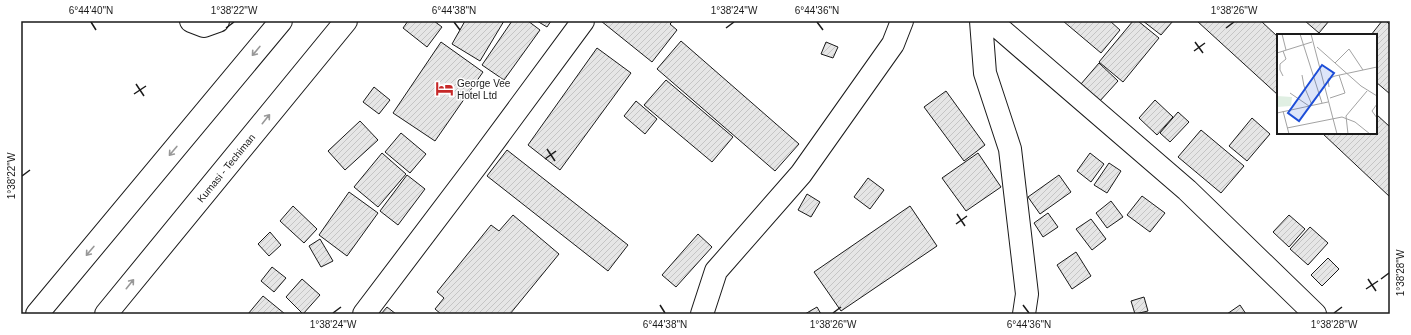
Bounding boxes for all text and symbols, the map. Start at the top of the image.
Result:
text: 6°44'40"N [69,5,113,16]
text: 1°38'22"W [211,5,258,16]
text: 6°44'38"N [432,5,476,16]
text: 1°38'24"W [711,5,758,16]
text: 6°44'36"N [795,5,839,16]
text: 1°38'26"W [1211,5,1258,16]
inset map [1277,34,1377,134]
one-way arrow [252,46,261,56]
place label: George Vee Hotel Ltd [457,78,511,101]
hotel icon: George Vee Hotel Ltd [434,79,454,99]
one-way arrow [262,113,271,124]
street label: Kumasi - Techiman [195,131,257,204]
one-way arrow [169,145,178,156]
text: 1°38'22"W [6,152,17,199]
one-way arrow [85,245,94,256]
text: 1°38'28"W [1395,249,1406,296]
one-way arrow [126,279,135,289]
text: 1°38'24"W [310,319,357,330]
text: 6°44'38"N [643,319,687,330]
text: 1°38'26"W [810,319,857,330]
text: 6°44'36"N [1007,319,1051,330]
text: 1°38'28"W [1311,319,1358,330]

